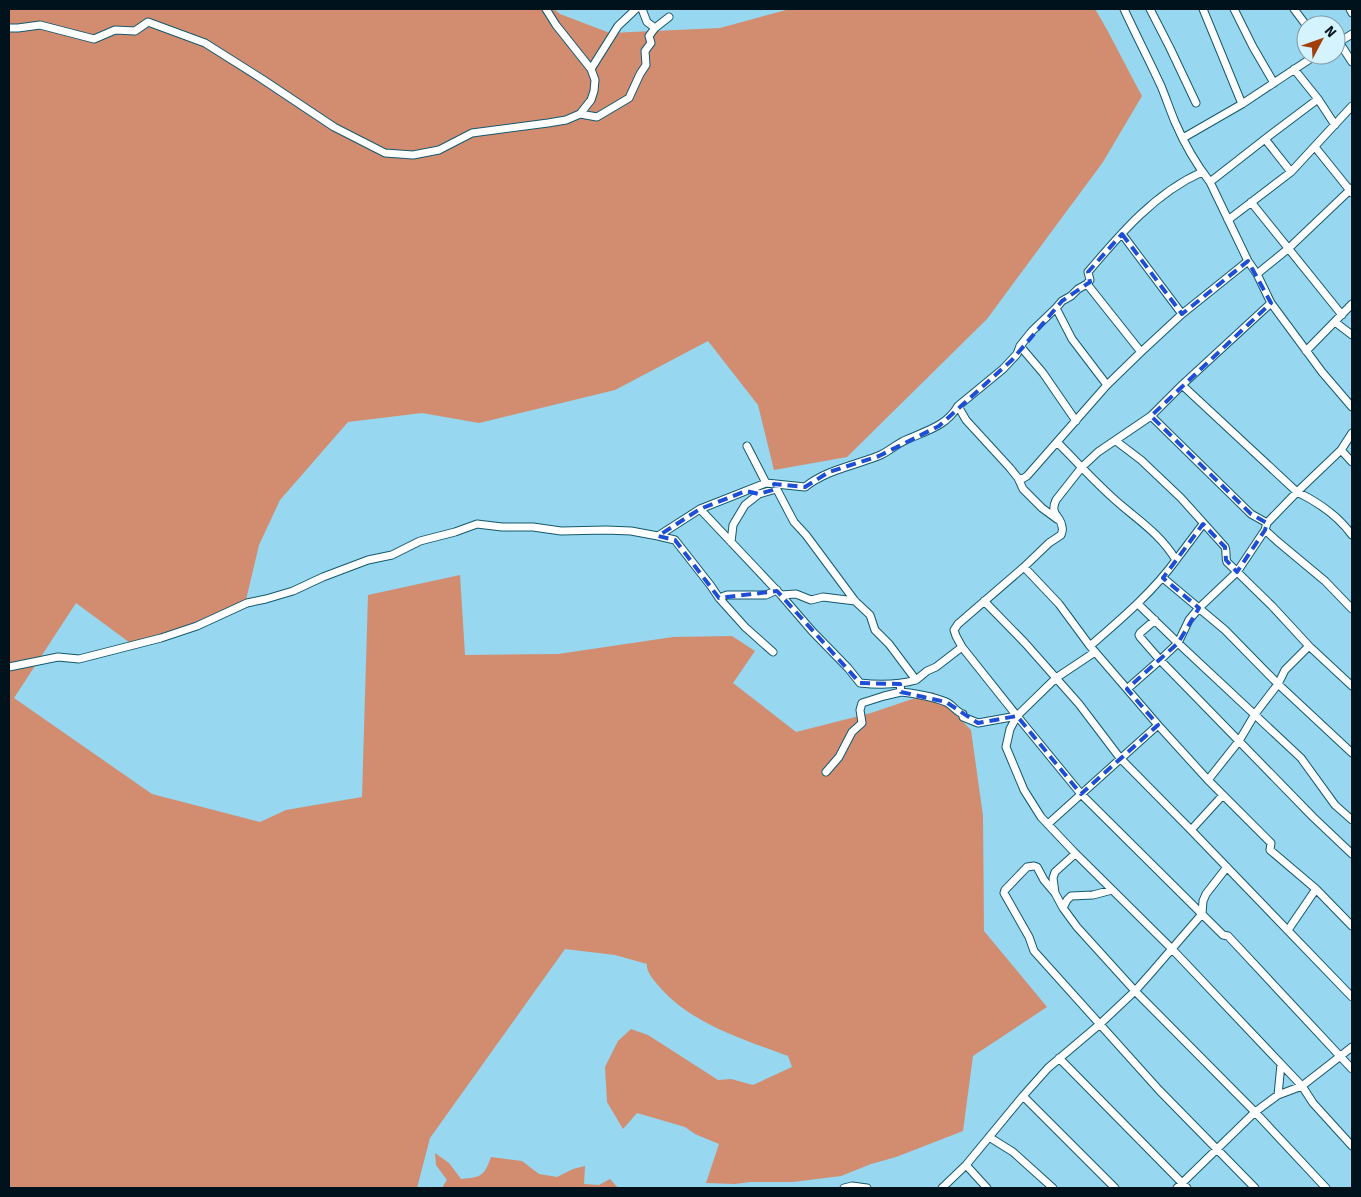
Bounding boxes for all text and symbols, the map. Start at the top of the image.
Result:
north arrow [1296,15,1346,65]
text: N [1321,23,1340,41]

